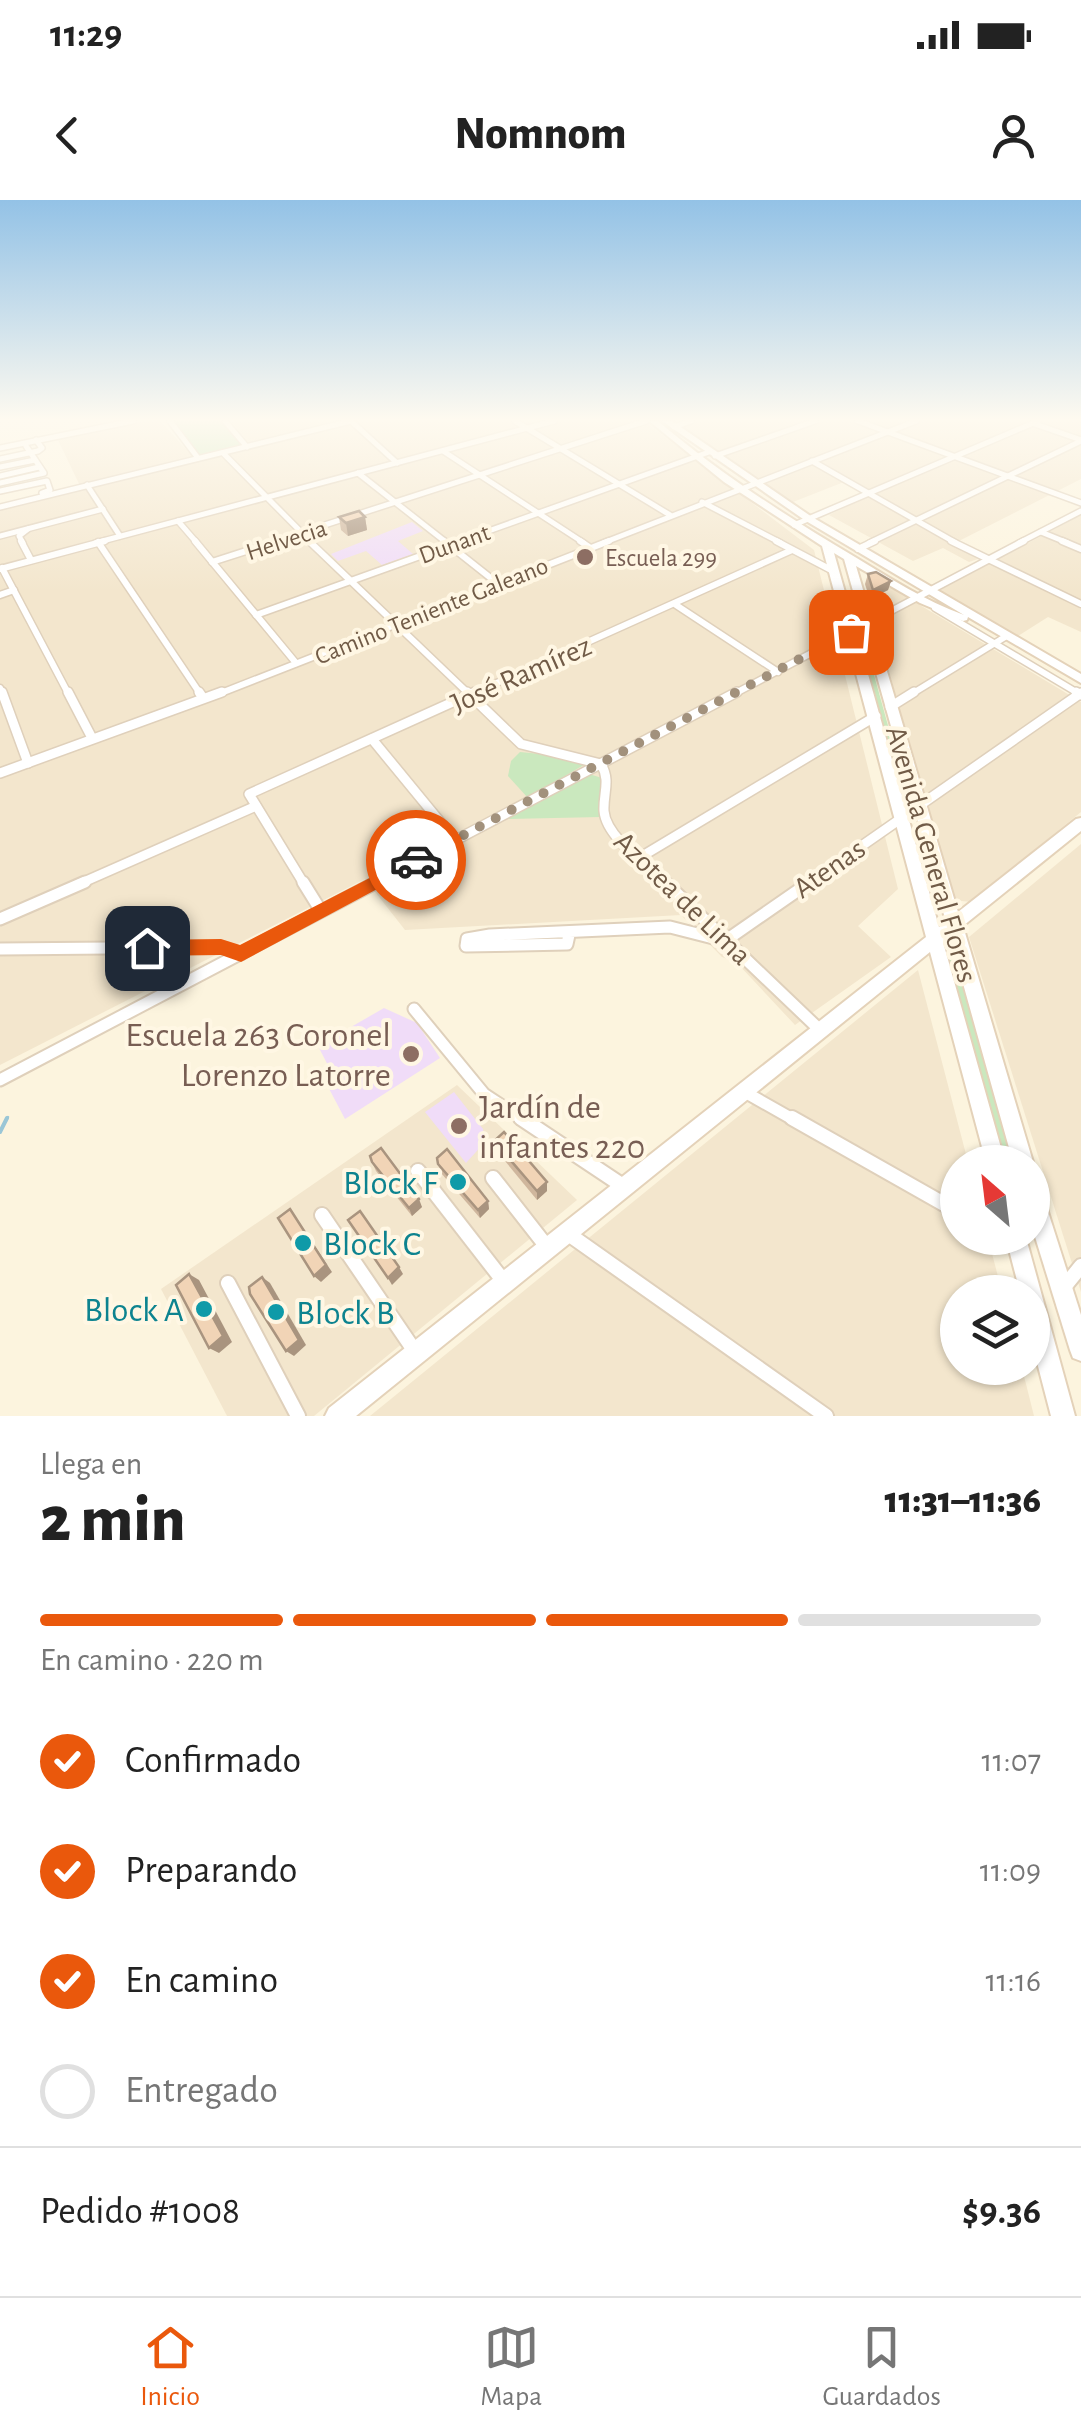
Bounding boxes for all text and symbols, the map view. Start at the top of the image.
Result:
text: 11:29 [50,16,122,54]
icon: back [40,108,95,163]
icon: person [986,108,1041,163]
text: Nomnom [455,112,626,157]
street label: Helvecia [243,516,330,565]
street label: Dunant [416,520,493,569]
marker: Escuela 299 [574,546,596,568]
place label: Escuela 299 [605,546,717,571]
street label: Camino Teniente Galeano [311,553,552,670]
pin [809,590,894,675]
icon: bag [824,605,879,660]
street label: José Ramírez [447,631,596,719]
street label: Avenida General Flores [880,723,982,986]
courier [366,810,466,910]
street label: Azotea de Lima [608,826,757,971]
icon: car [389,833,444,888]
street label: Atenas [788,834,871,904]
pin [105,906,190,991]
icon: home [120,921,175,976]
place label: Escuela 263 Coronel Lorenzo Latorre [125,1018,391,1093]
marker: Escuela 263 Coronel Lorenzo Latorre [400,1043,422,1065]
place label: Jardín de infantes 220 [479,1090,645,1165]
marker: Jardín de infantes 220 [448,1115,470,1137]
north arrow [940,1145,1050,1255]
map controls [940,1145,1050,1385]
place label: Block F [343,1166,439,1201]
marker: Block F [447,1171,469,1193]
place label: Block C [323,1227,421,1262]
marker: Block C [292,1232,314,1254]
button: layers [940,1275,1050,1385]
place label: Block A [84,1293,184,1328]
place label: Block B [296,1296,395,1331]
marker: Block A [193,1298,215,1320]
marker: Block B [265,1301,287,1323]
text: Llega en [40,1448,142,1480]
text: 11:31–11:36 [885,1482,1041,1520]
text: 2 min [40,1488,186,1553]
text: En camino · 220 m [40,1644,264,1676]
icon: check [40,1734,95,1789]
text: Confirmado [125,1742,301,1780]
text: 11:07 [981,1745,1041,1777]
icon: check [40,1844,95,1899]
text: Preparando [125,1852,298,1890]
text: 11:09 [980,1855,1041,1887]
icon: check [40,1954,95,2009]
text: En camino [125,1962,278,2000]
text: 11:16 [986,1965,1041,1997]
text: Entregado [125,2072,278,2110]
text: Pedido #1008 [40,2193,240,2231]
text: $9.36 [962,2193,1041,2231]
tab: Inicio [140,2320,200,2414]
tab: Mapa [480,2320,542,2414]
tab: Guardados [823,2320,941,2414]

